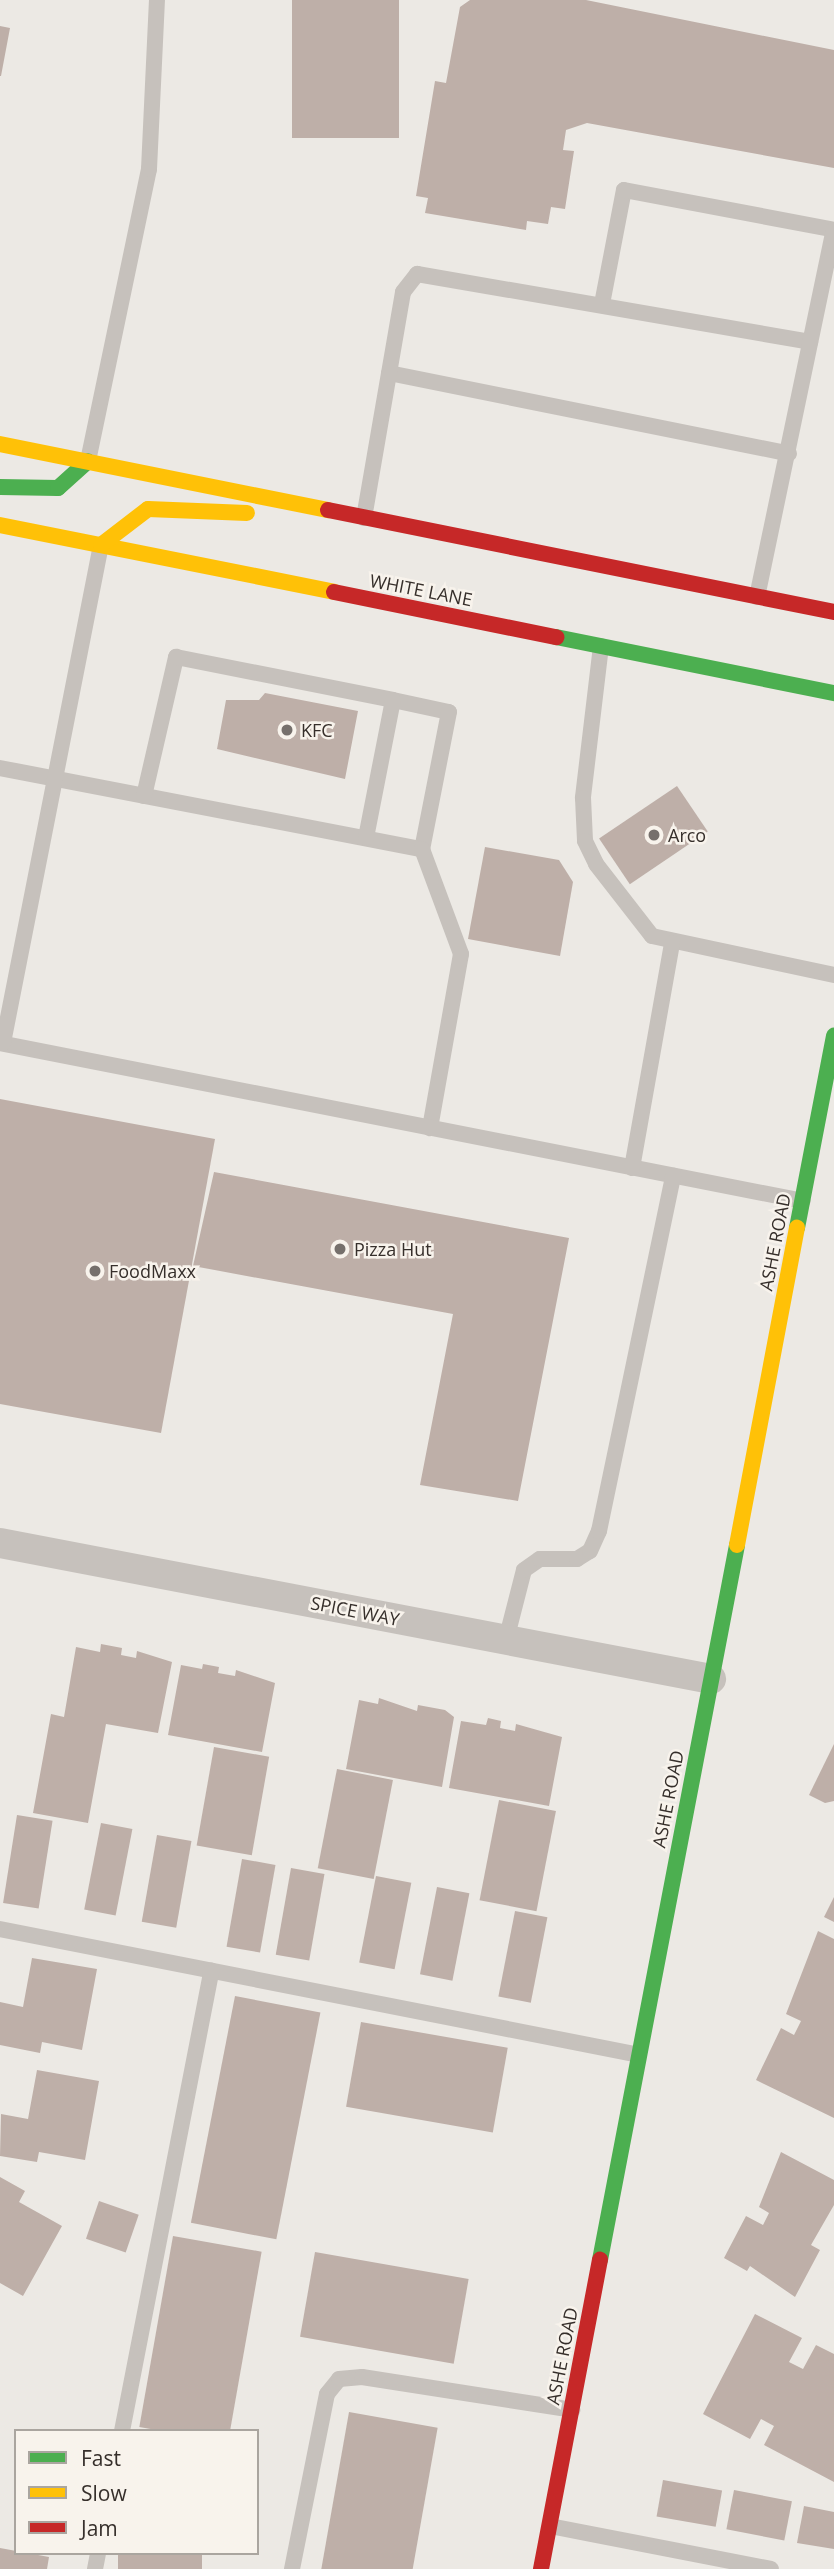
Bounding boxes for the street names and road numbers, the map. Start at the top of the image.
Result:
street label: WHITE LANE [368,569,474,611]
street label: ASHE ROAD [755,1191,795,1293]
street label: SPICE WAY [309,1592,401,1630]
street label: ASHE ROAD [648,1748,688,1850]
street label: ASHE ROAD [542,2305,582,2407]

